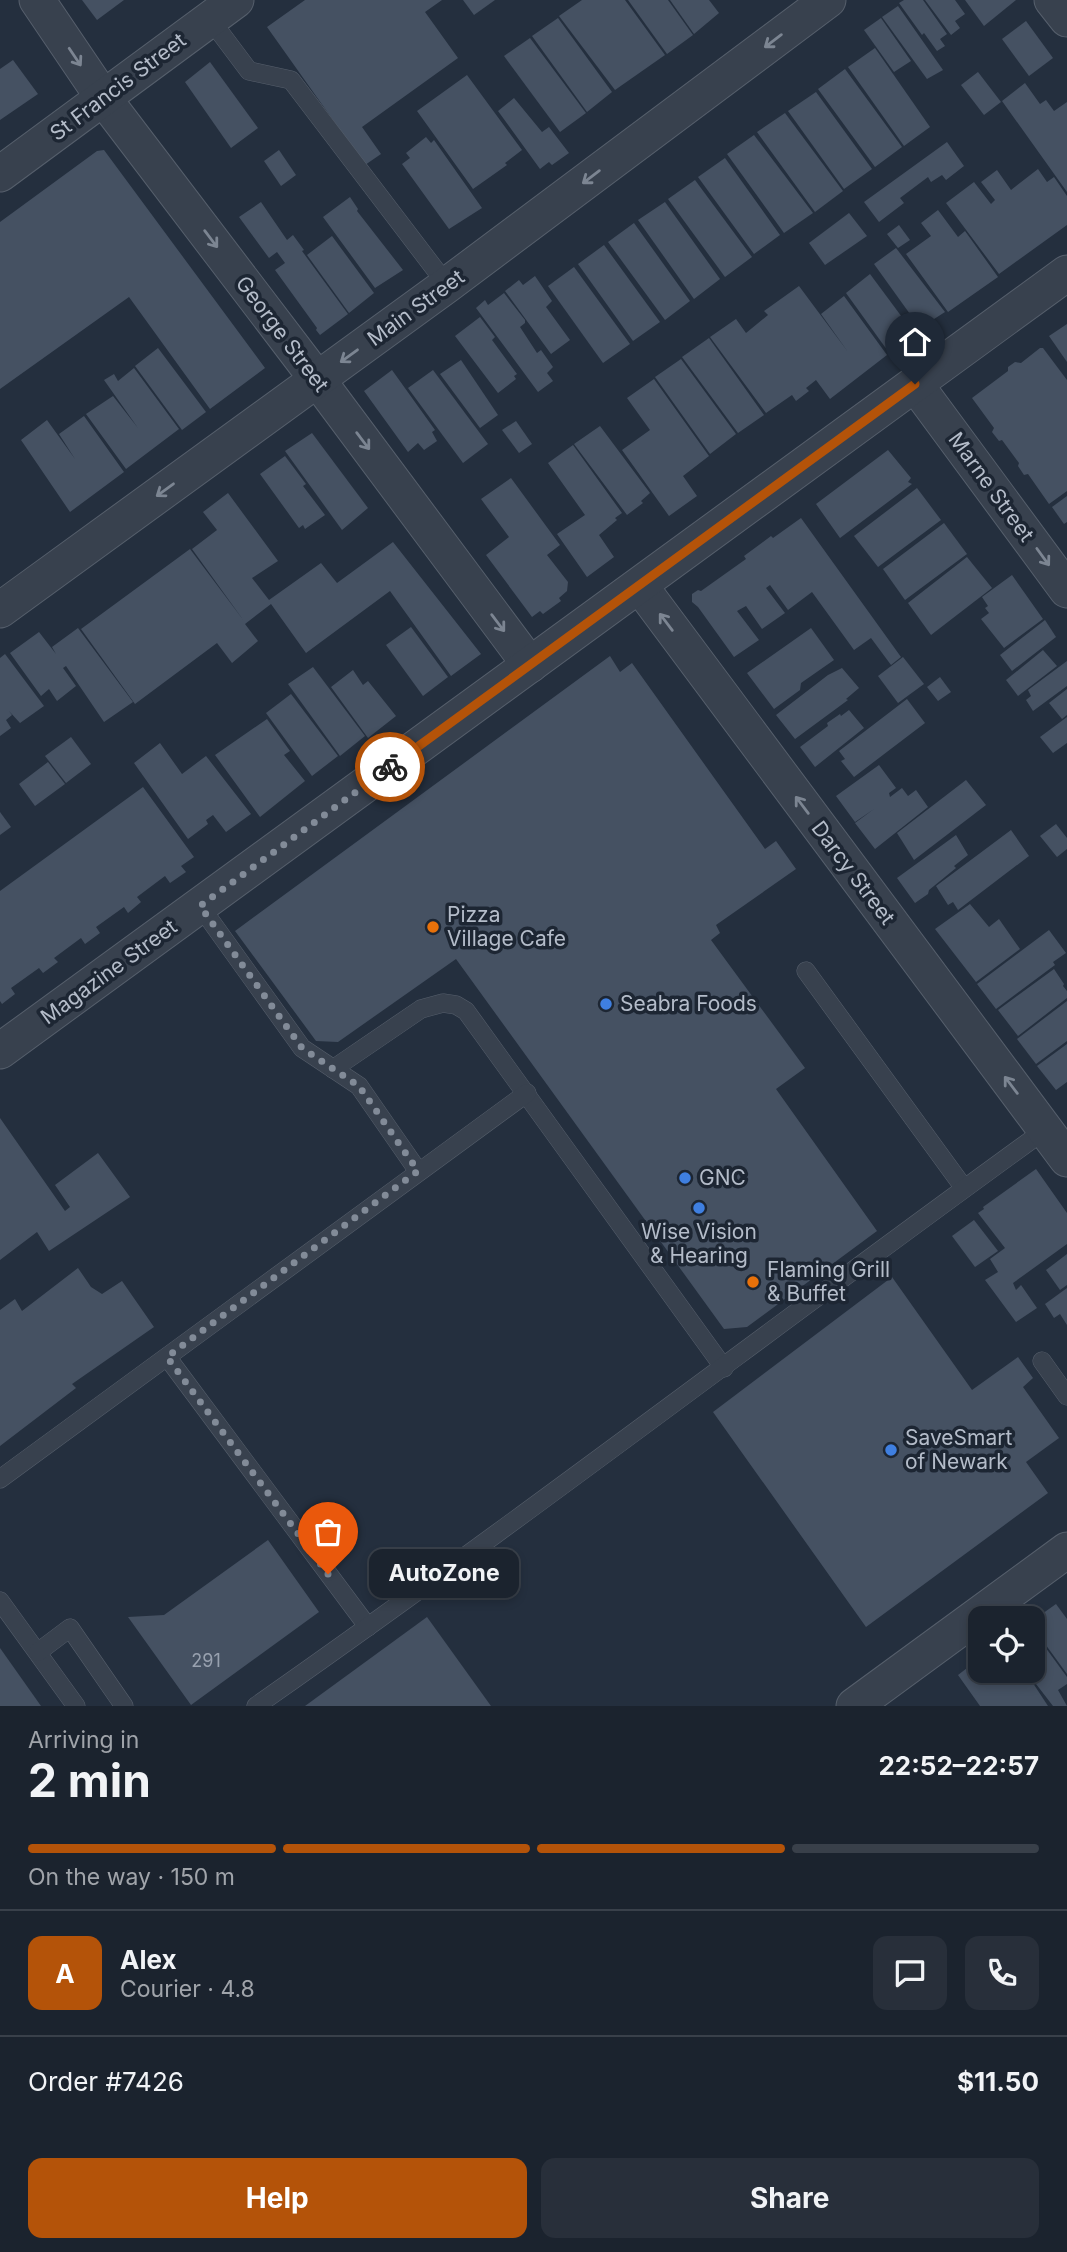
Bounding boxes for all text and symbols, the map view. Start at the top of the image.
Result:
street label: St Francis Street [45,27,191,146]
one-way arrow [764,34,783,48]
one-way arrow [69,46,83,66]
one-way arrow [582,170,601,185]
one-way arrow [203,230,218,248]
street label: Main Street [362,264,469,351]
street label: George Street [231,271,334,397]
pin [885,312,945,384]
icon: home [896,323,934,361]
one-way arrow [340,349,359,364]
street label: Marne Street [943,427,1039,546]
one-way arrow [355,431,370,449]
one-way arrow [156,483,175,497]
one-way arrow [1035,548,1050,566]
one-way arrow [491,613,506,632]
one-way arrow [659,613,674,632]
courier [355,732,425,802]
icon: bike [371,748,409,786]
one-way arrow [795,796,810,814]
street label: Darcy Street [806,816,900,929]
place label: Pizza Village Cafe [447,902,566,951]
street label: Magazine Street [36,914,182,1029]
marker: Pizza Village Cafe [425,919,441,935]
place label: Seabra Foods [620,991,757,1016]
marker: Seabra Foods [598,996,614,1012]
one-way arrow [1004,1076,1019,1095]
place label: GNC [699,1165,746,1190]
marker: GNC [677,1170,693,1186]
marker: Wise Vision & Hearing [691,1200,707,1216]
place label: Wise Vision & Hearing [641,1219,757,1268]
place label: Flaming Grill & Buffet [767,1257,890,1306]
marker: Flaming Grill & Buffet [745,1274,761,1290]
place label: SaveSmart of Newark [905,1425,1012,1474]
marker: SaveSmart of Newark [883,1442,899,1458]
pin [298,1502,358,1574]
icon: bag [309,1513,347,1551]
callout: AutoZone [370,1550,520,1598]
text: AutoZone [388,1559,500,1587]
map controls [968,1606,1045,1683]
button: locate [968,1606,1045,1683]
house number: 291 [191,1650,221,1671]
text: Arriving in [28,1726,139,1754]
text: 22:52–22:57 [878,1750,1039,1781]
text: 2 min [28,1752,151,1808]
text: On the way · 150 m [28,1863,235,1891]
button: chat [873,1936,947,2010]
button: phone [965,1936,1039,2010]
text: Alex [120,1944,177,1975]
text: A [55,1958,75,1989]
text: Courier · 4.8 [120,1975,255,2003]
text: Order #7426 [28,2066,184,2097]
text: $11.50 [957,2066,1039,2097]
button: Help [28,2158,527,2238]
button: Share [541,2158,1039,2238]

